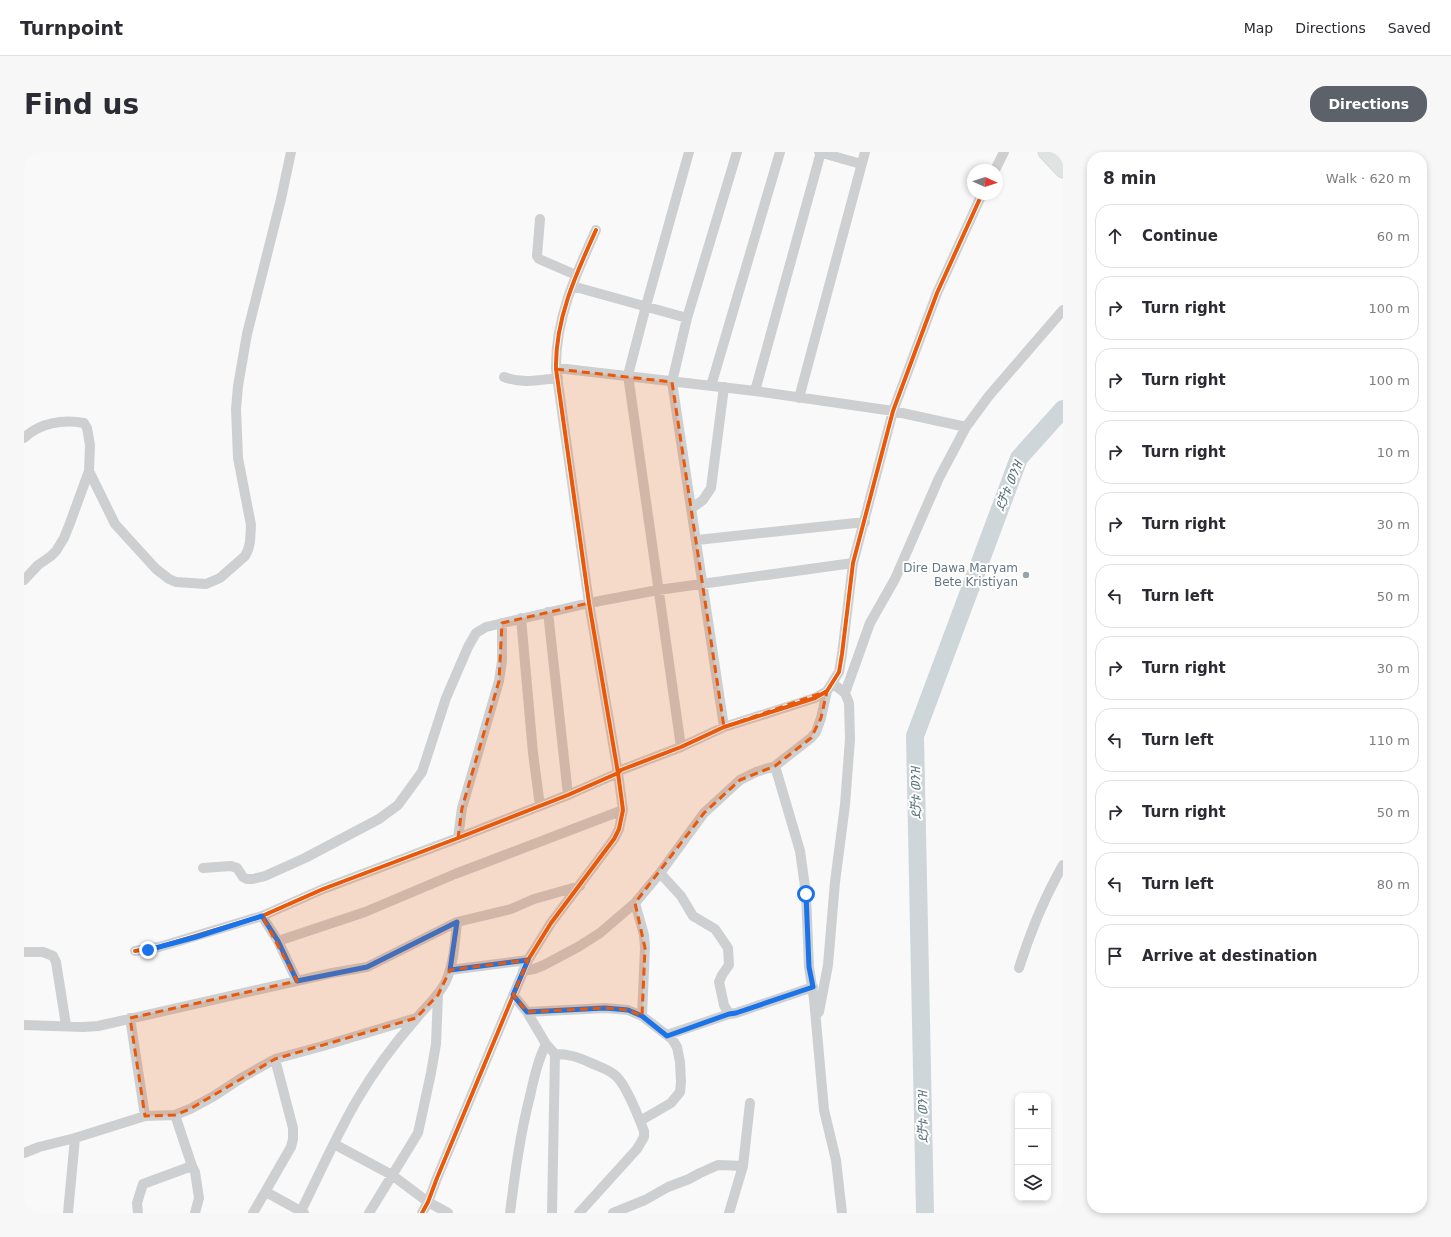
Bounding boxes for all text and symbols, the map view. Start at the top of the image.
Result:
text: Turnpoint [20,17,123,39]
text: Map [1244,20,1273,36]
text: Directions [1295,20,1366,36]
text: Saved [1388,20,1431,36]
button: Directions [1310,86,1427,122]
text: Find us [24,88,139,121]
north arrow [967,164,1003,200]
text: 8 min [1103,168,1156,188]
text: Walk · 620 m [1326,171,1411,186]
icon: ahead [1104,225,1126,247]
text: Continue [1142,227,1218,245]
text: 60 m [1377,229,1410,244]
icon: right [1104,297,1126,319]
text: Turn right [1142,299,1226,317]
text: 100 m [1368,301,1410,316]
icon: right [1104,369,1126,391]
text: Turn right [1142,371,1226,389]
text: 100 m [1368,373,1410,388]
icon: right [1104,441,1126,463]
text: Turn right [1142,443,1226,461]
text: 10 m [1377,445,1410,460]
water label: ደቻቱ ወንዝ [992,458,1026,513]
icon: right [1104,513,1126,535]
text: Turn right [1142,515,1226,533]
text: 30 m [1377,517,1410,532]
place label: Dire Dawa Maryam Bete Kristiyan [903,561,1018,589]
marker: Dire Dawa Maryam Bete Kristiyan [1021,570,1031,580]
icon: left [1104,585,1126,607]
text: Turn left [1142,587,1214,605]
text: 50 m [1377,589,1410,604]
icon: right [1104,657,1126,679]
text: Turn right [1142,659,1226,677]
text: 30 m [1377,661,1410,676]
icon: left [1104,729,1126,751]
text: Turn left [1142,731,1214,749]
text: 110 m [1368,733,1410,748]
water label: ደቻቱ ወንዝ [908,766,924,819]
icon: right [1104,801,1126,823]
text: Turn right [1142,803,1226,821]
text: 50 m [1377,805,1410,820]
icon: left [1104,873,1126,895]
text: Turn left [1142,875,1214,893]
text: 80 m [1377,877,1410,892]
route start [797,885,815,903]
route end [139,941,157,959]
icon: arrive [1104,945,1126,967]
text: Arrive at destination [1142,947,1317,965]
water label: ደቻቱ ወንዝ [915,1090,931,1143]
map controls [1015,1093,1051,1201]
button: + [1015,1093,1051,1129]
button: − [1015,1129,1051,1165]
button: layers [1015,1165,1051,1201]

